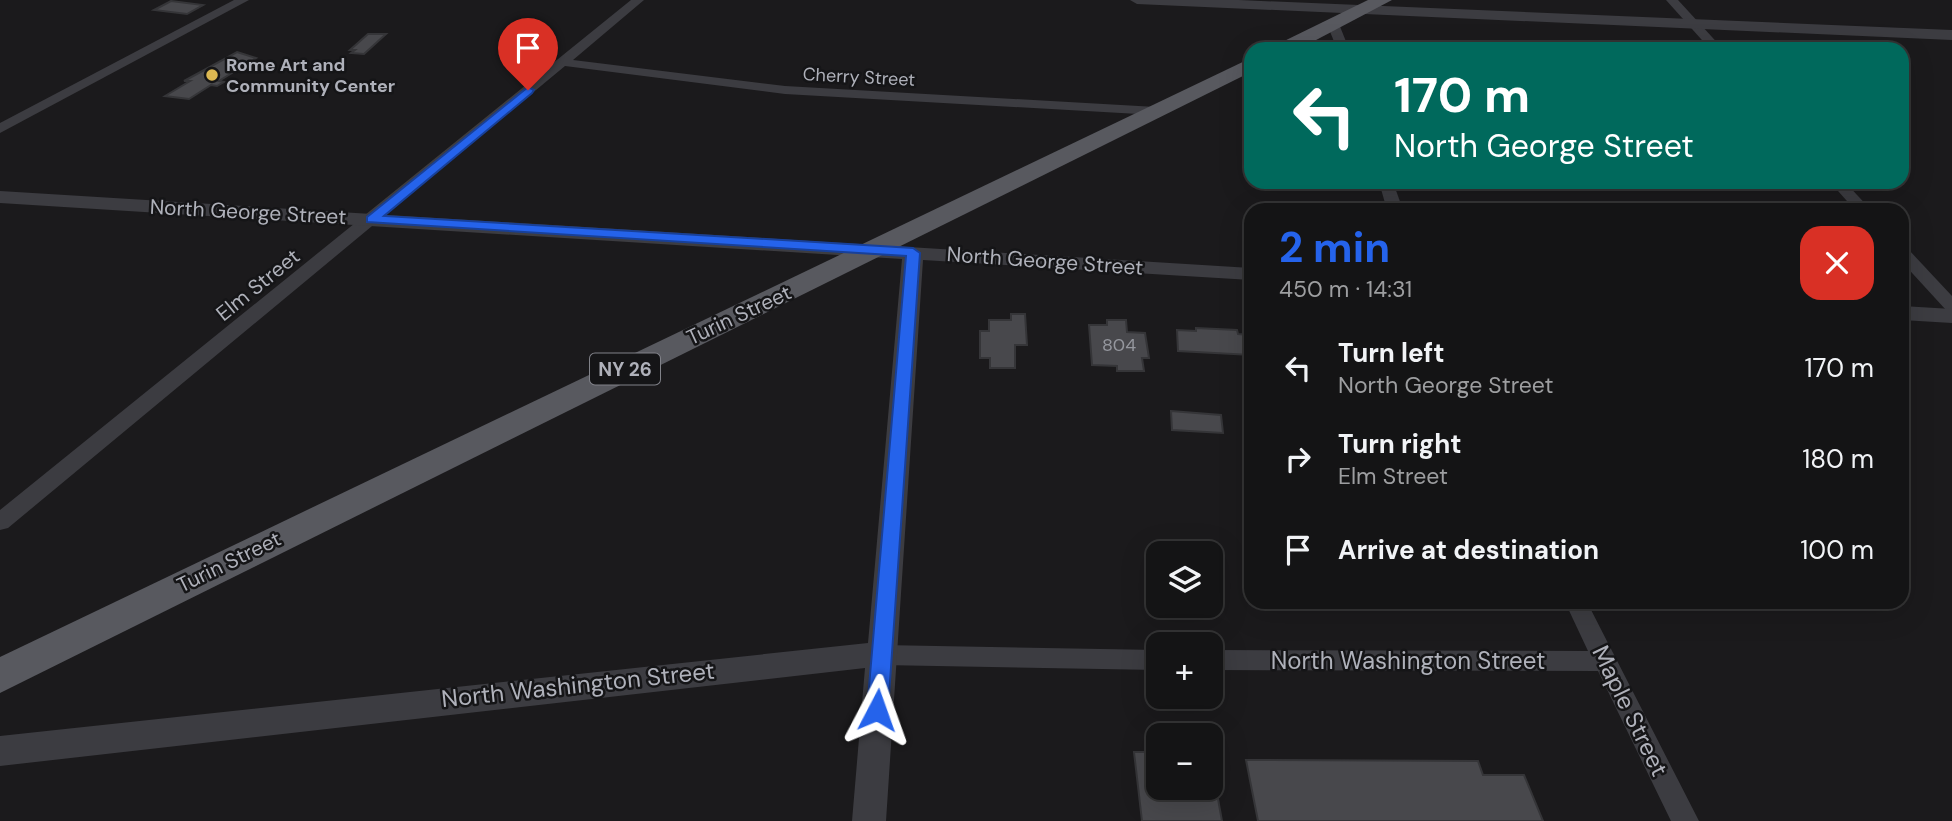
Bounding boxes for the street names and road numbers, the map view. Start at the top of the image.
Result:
street label: Cherry Street [802,62,916,92]
street label: North George Street [149,193,347,231]
street label: North George Street [946,240,1144,282]
street label: Elm Street [210,243,306,327]
street label: Turin Street [682,278,796,352]
road number: NY 26 [590,354,660,384]
street label: Turin Street [172,525,286,599]
street label: Maple Street [1585,640,1675,781]
street label: North Washington Street [1271,645,1545,676]
street label: North Washington Street [440,655,716,714]

